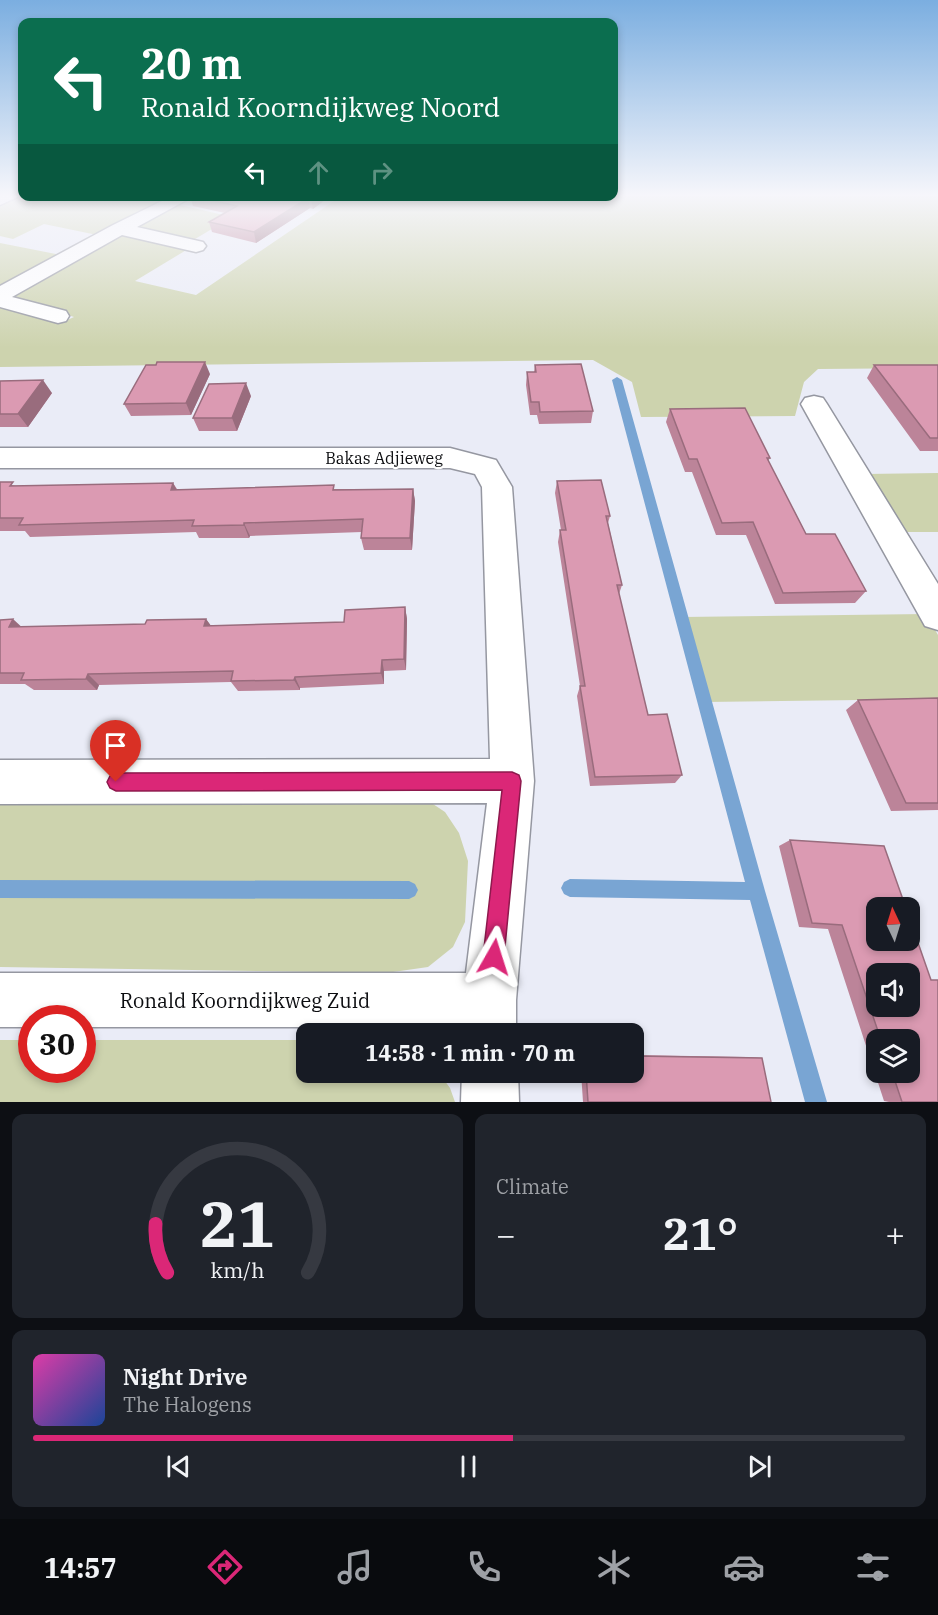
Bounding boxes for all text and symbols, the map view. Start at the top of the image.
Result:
text: 20 m [141,36,242,91]
icon: left [42,42,120,120]
text: Ronald Koorndijkweg Noord [141,89,500,124]
icon: left [239,156,272,189]
icon: ahead [302,156,335,189]
icon: right [365,156,398,189]
street label: Bakas Adjieweg [325,448,443,468]
pin [90,720,141,782]
icon: arrive [99,729,132,762]
north arrow [866,897,920,951]
map controls [866,897,920,1083]
position arrow [462,925,526,989]
button: sound [866,963,920,1017]
street label: Ronald Koorndijkweg Zuid [120,987,370,1014]
speed limit sign: 30 [18,1005,96,1083]
button: layers [866,1029,920,1083]
text: 14:58 · 1 min · 70 m [365,1038,575,1067]
text: Climate [496,1173,569,1200]
text: 21 [200,1183,275,1264]
text: 21° [663,1204,738,1262]
text: − [496,1213,516,1256]
text: + [885,1213,905,1256]
text: km/h [210,1256,265,1284]
text: Night Drive [123,1362,248,1391]
text: The Halogens [123,1391,252,1418]
icon: previous [162,1450,195,1483]
icon: pause [452,1450,485,1483]
icon: next [743,1450,776,1483]
icon: directions [204,1546,246,1588]
icon: music [334,1546,376,1588]
icon: phone [463,1546,505,1588]
icon: climate [593,1546,635,1588]
icon: car [723,1546,765,1588]
icon: filters [852,1546,894,1588]
text: 14:57 [44,1550,117,1585]

